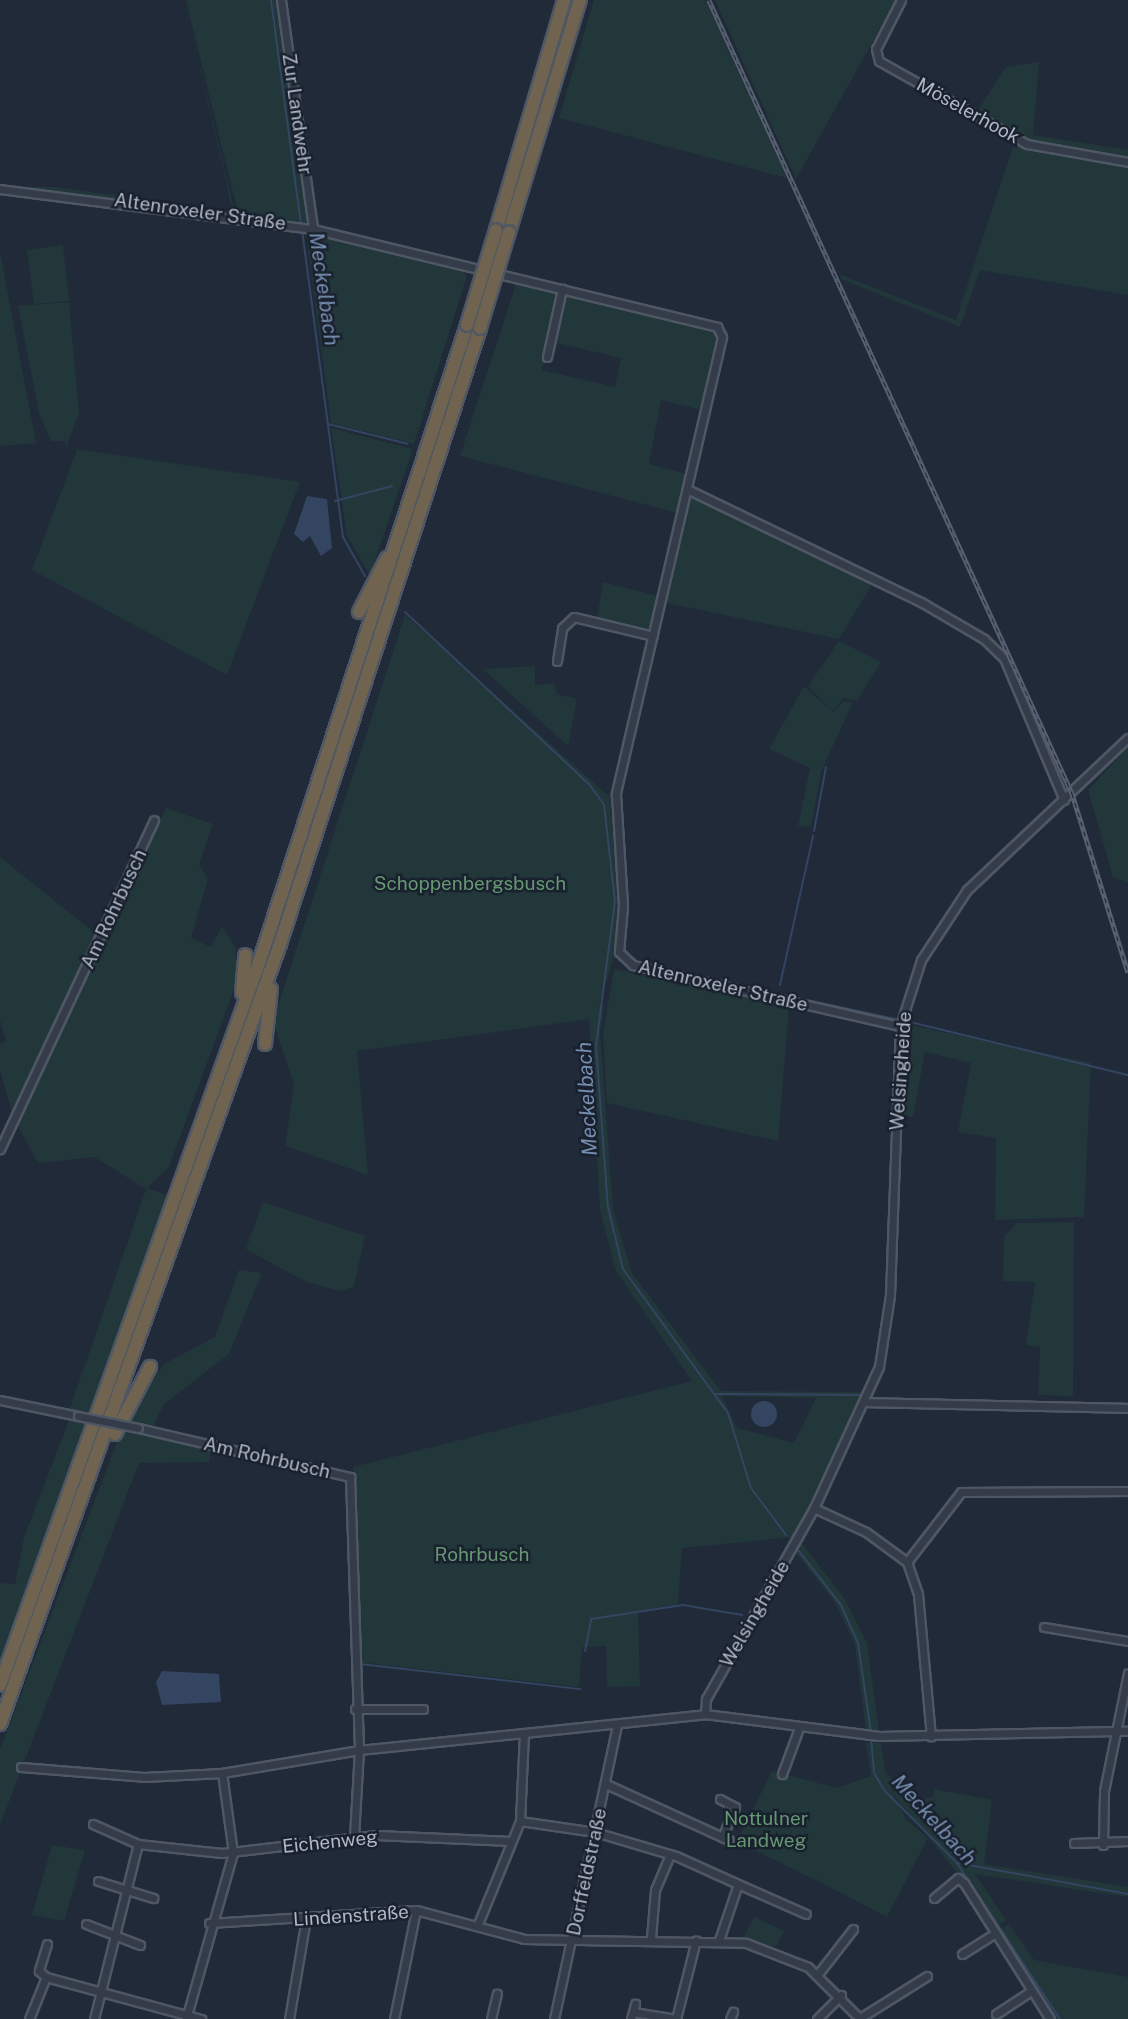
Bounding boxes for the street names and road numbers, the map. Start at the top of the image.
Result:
street label: Zur Landwehr [277,52,317,176]
street label: Möselerhook [912,73,1024,149]
street label: Altenroxeler Straße [113,189,287,235]
street label: Am Rohrbusch [76,846,152,972]
street label: Altenroxeler Straße [636,955,810,1017]
street label: Welsingheide [885,1011,917,1131]
street label: Am Rohrbusch [201,1432,333,1484]
street label: Welsingheide [715,1557,795,1671]
street label: Dorffeldstraße [562,1806,612,1938]
street label: Eichenweg [281,1826,379,1858]
street label: Lindenstraße [292,1901,410,1931]

